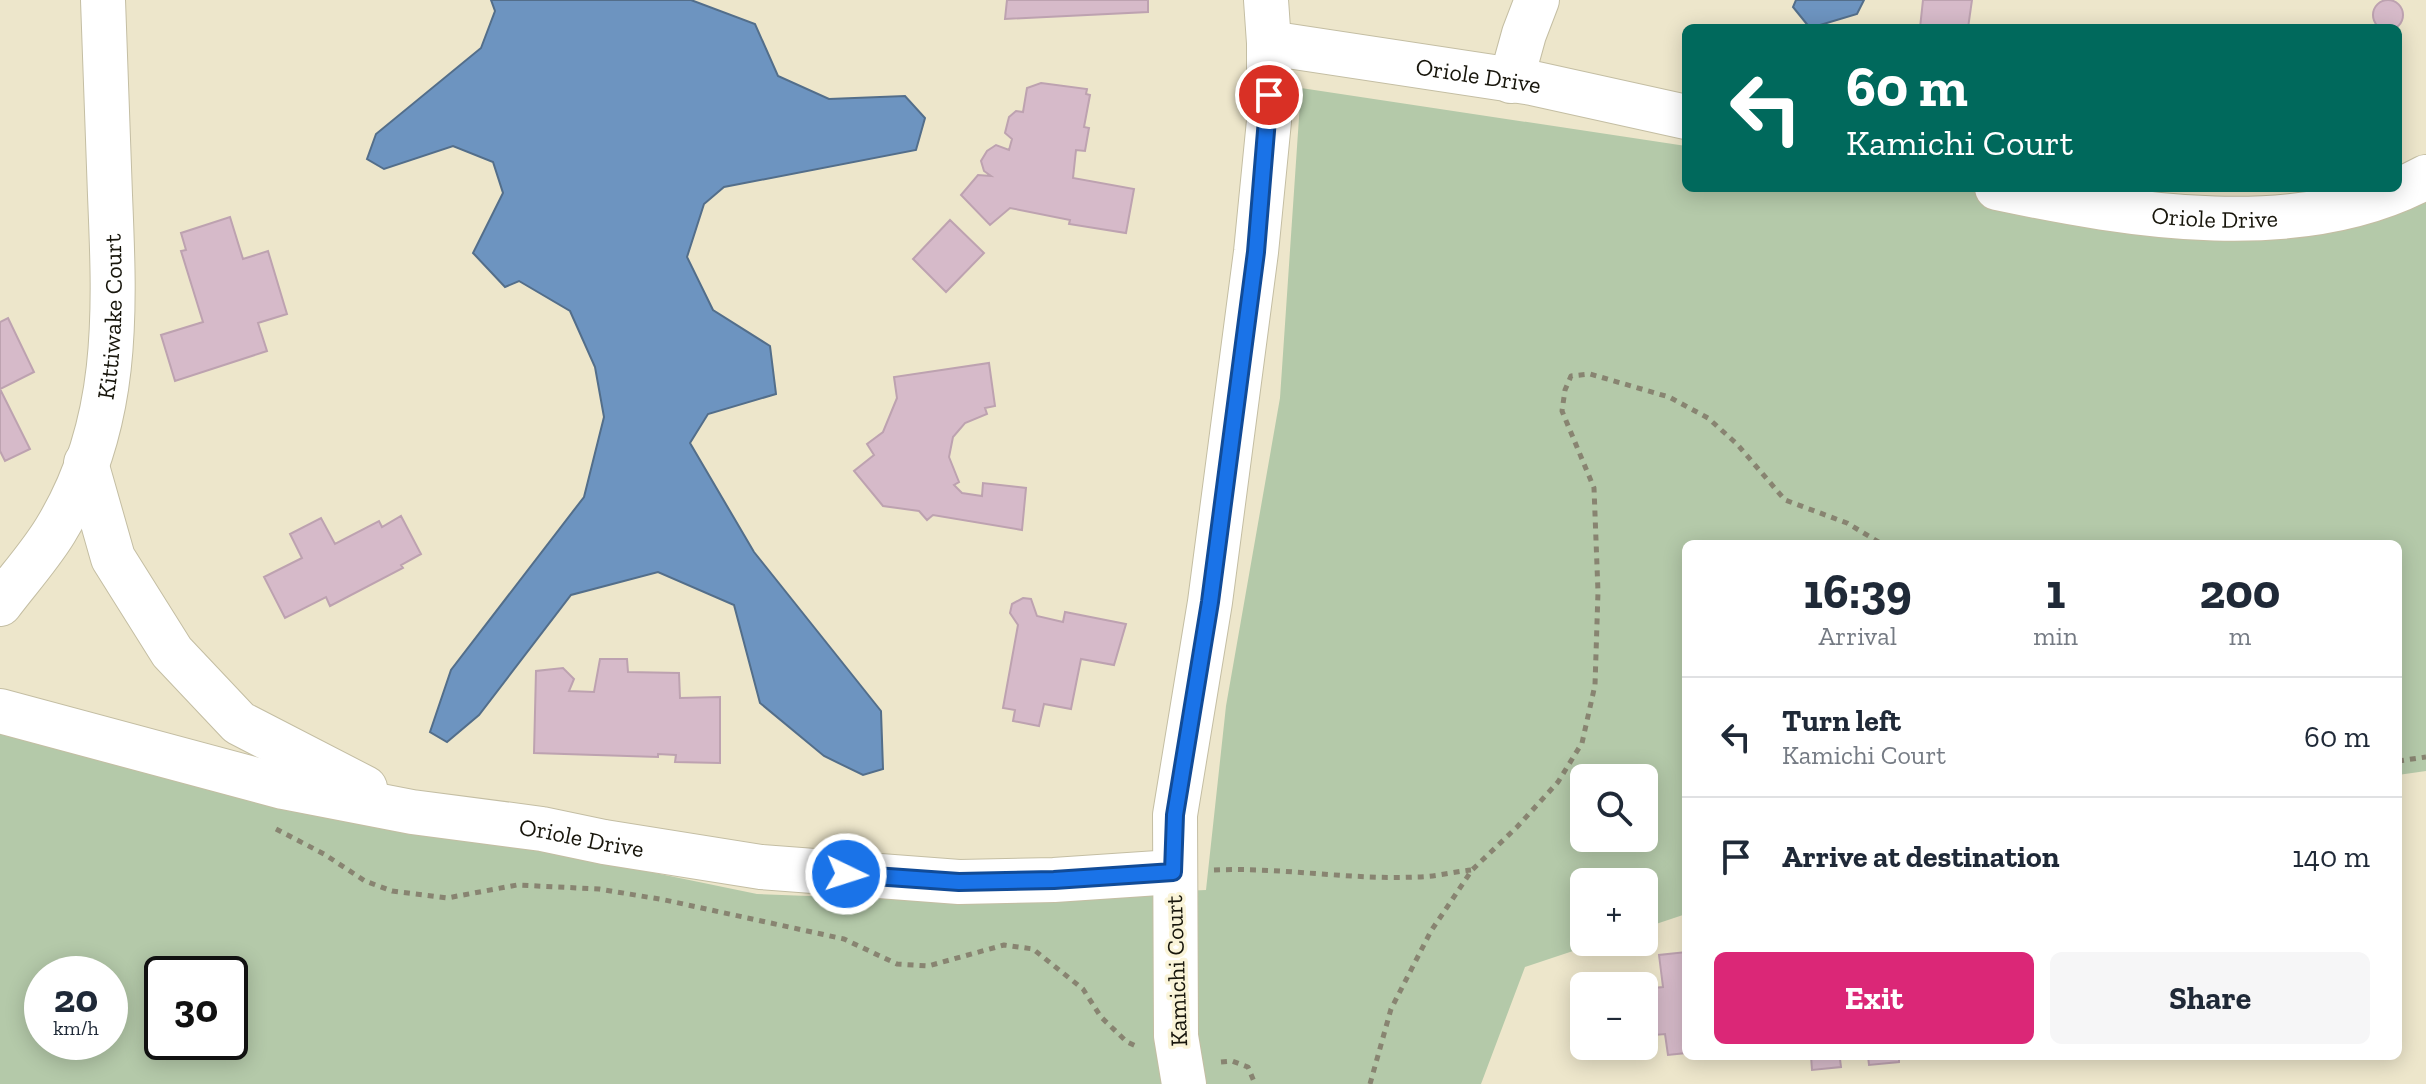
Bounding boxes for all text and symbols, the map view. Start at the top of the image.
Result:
street label: Oriole Drive [1414,51,1544,99]
text: 60 m [1846,53,1968,120]
icon: left [1714,56,1818,160]
pin [1235,61,1303,129]
icon: arrive [1247,73,1291,117]
text: Kamichi Court [1846,121,2073,164]
street label: Oriole Drive [2150,200,2279,233]
street label: Kittiwake Court [90,233,127,401]
text: 16:39 [1804,563,1912,620]
text: 1 [2046,563,2065,620]
text: 200 [2199,563,2281,620]
text: Arrival [1818,620,1897,652]
text: min [2033,620,2078,652]
text: m [2229,620,2251,652]
text: Turn left [1782,703,1901,739]
icon: left [1714,715,1758,759]
text: 60 m [2304,719,2370,755]
text: Kamichi Court [1782,739,1946,771]
map controls [1570,764,1658,1060]
button: search [1570,764,1658,852]
street label: Oriole Drive [518,812,646,863]
position arrow [804,832,888,916]
icon: arrive [1714,835,1758,879]
text: Arrive at destination [1782,839,2059,875]
text: 140 m [2292,839,2370,875]
button: + [1570,868,1658,956]
street label: Kamichi Court [1159,895,1193,1047]
button: Exit [1714,952,2034,1044]
button: Share [2050,952,2370,1044]
speed limit sign: 30 [144,956,248,1060]
button: − [1570,972,1658,1060]
text: 20 [54,974,98,1022]
text: km/h [53,1016,99,1040]

